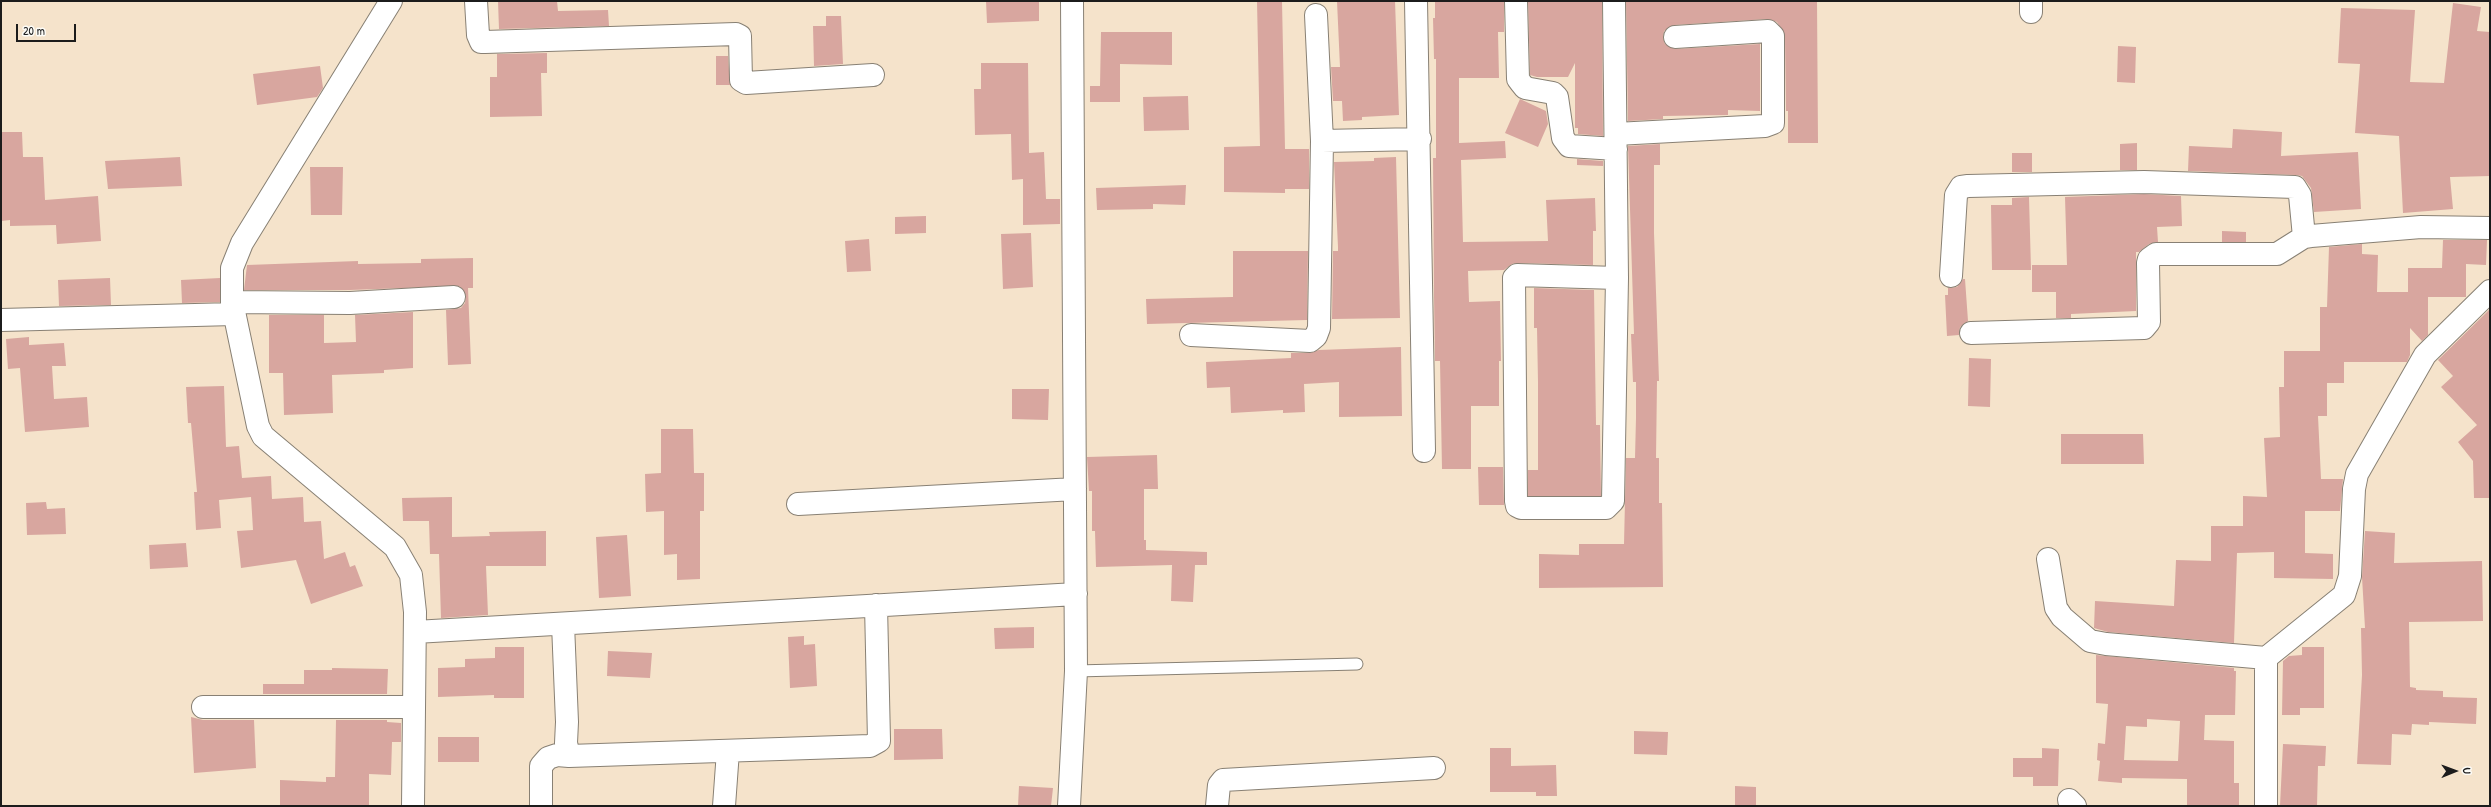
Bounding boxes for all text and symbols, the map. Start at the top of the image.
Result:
scale bar [18,16,78,42]
text: 20 m [23,22,45,39]
north arrow [2435,751,2475,791]
text: U [2460,768,2474,774]

